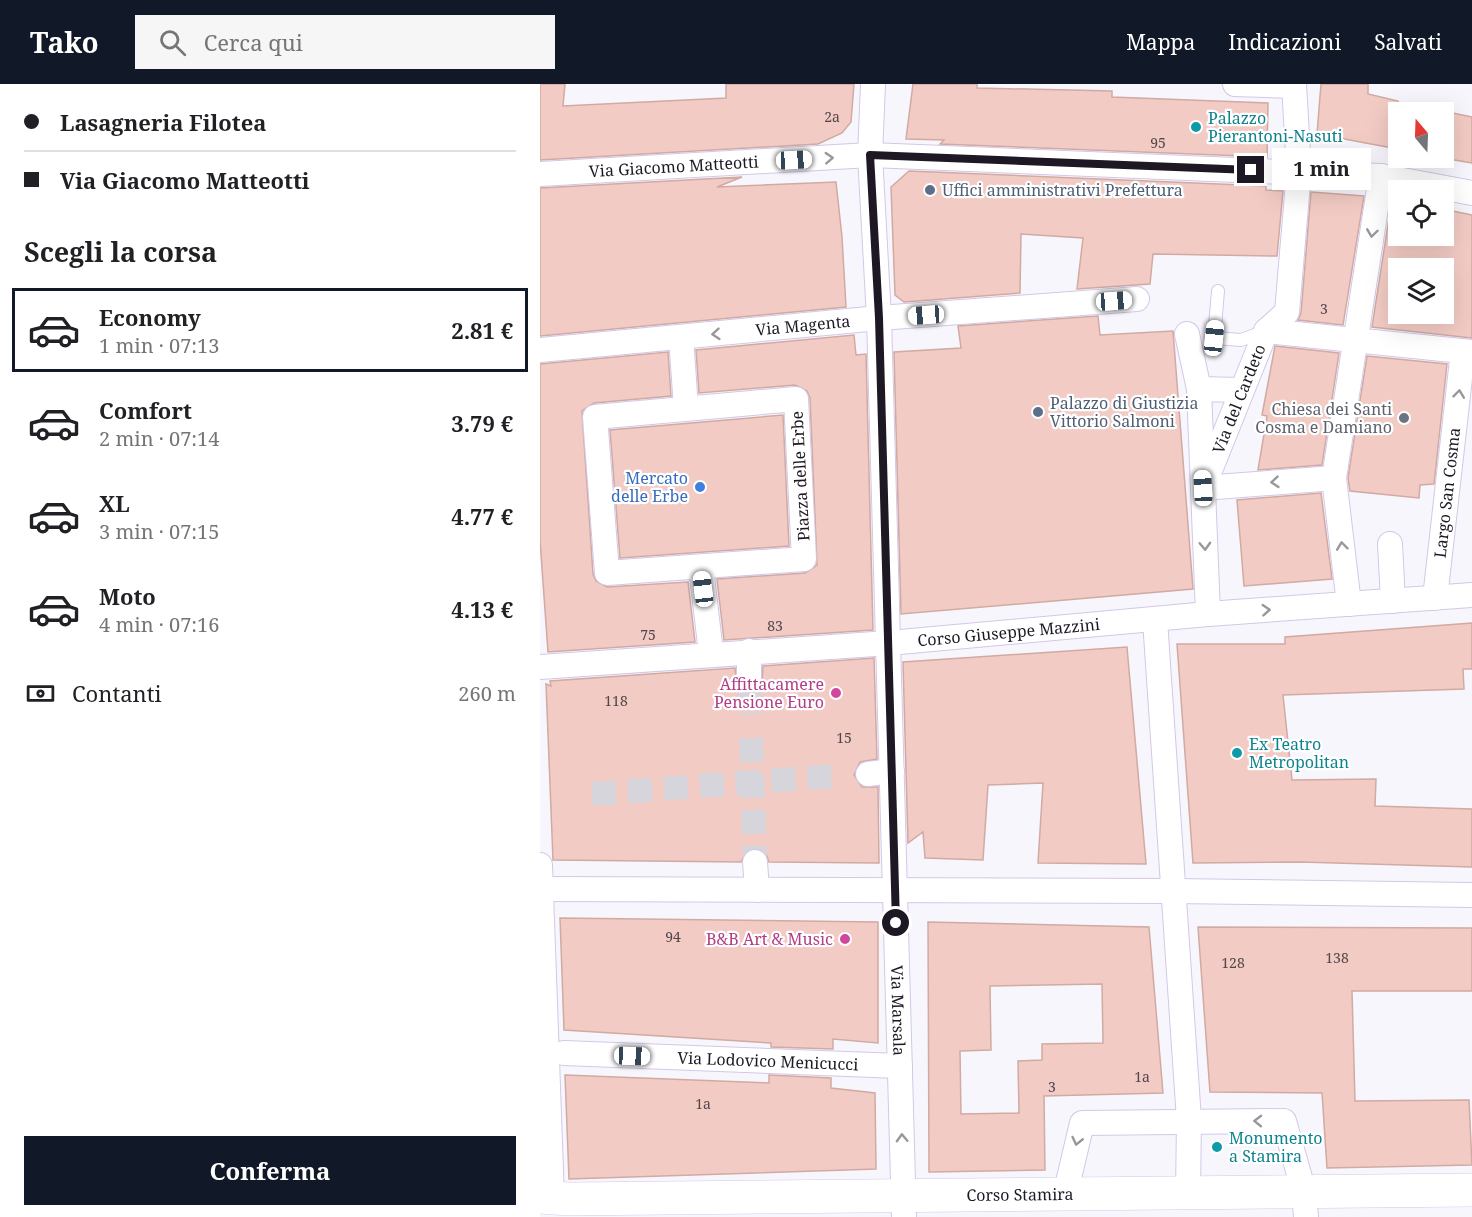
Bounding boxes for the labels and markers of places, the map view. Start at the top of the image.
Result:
place label: Palazzo Pierantoni-Nasuti [1208,107,1343,147]
marker: Palazzo Pierantoni-Nasuti [1189,120,1203,134]
place label: Uffici amministrativi Prefettura [942,179,1183,201]
marker: Uffici amministrativi Prefettura [923,183,937,197]
place label: Palazzo di Giustizia Vittorio Salmoni [1050,392,1198,432]
place label: Chiesa dei Santi Cosma e Damiano [1255,398,1392,438]
marker: Palazzo di Giustizia Vittorio Salmoni [1031,405,1045,419]
marker: Chiesa dei Santi Cosma e Damiano [1397,411,1411,425]
place label: Mercato delle Erbe [611,467,688,507]
marker: Mercato delle Erbe [693,480,707,494]
place label: Affittacamere Pensione Euro [714,673,824,713]
marker: Affittacamere Pensione Euro [829,686,843,700]
place label: Ex Teatro Metropolitan [1249,733,1349,773]
marker: Ex Teatro Metropolitan [1230,746,1244,760]
place label: B&B Art & Music [706,928,833,950]
marker: B&B Art & Music [838,932,852,946]
place label: Monumento a Stamira [1229,1127,1323,1167]
marker: Monumento a Stamira [1210,1140,1224,1154]

